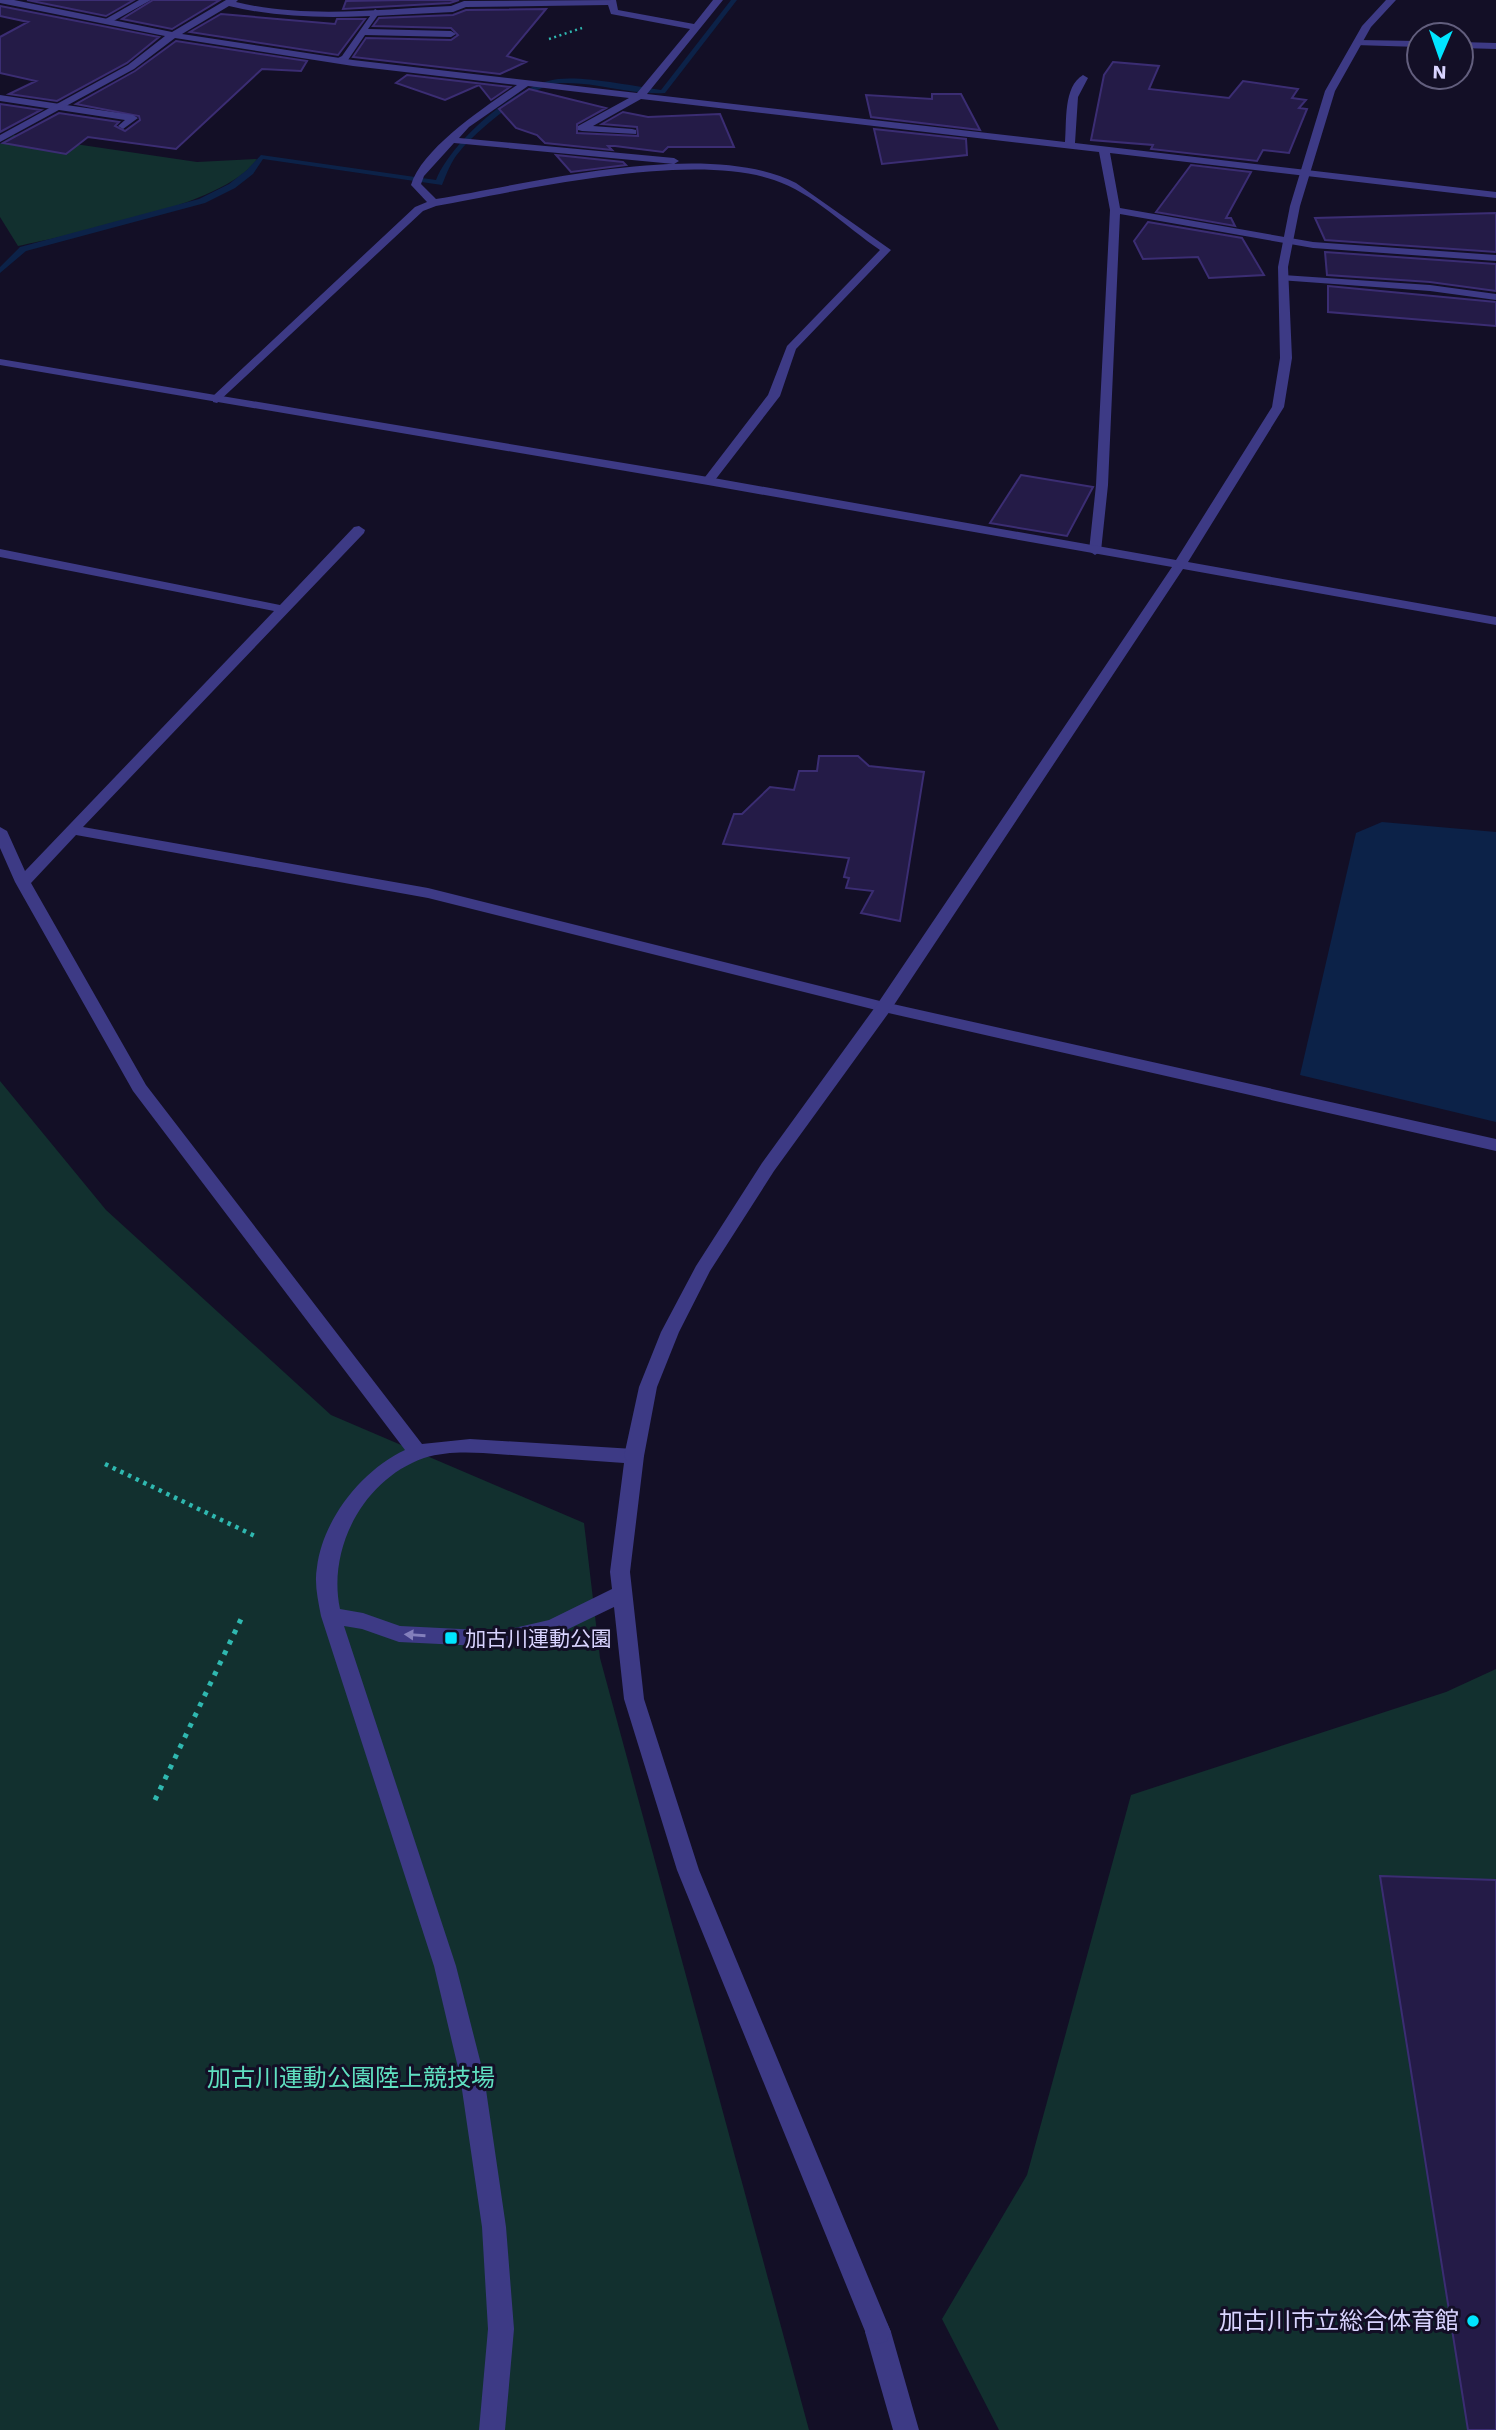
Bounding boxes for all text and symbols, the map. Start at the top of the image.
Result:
north arrow [1405,21,1475,91]
text: N [1432,61,1447,84]
place label: 加古川運動公園 [465,1626,612,1651]
one-way arrow [404,1629,426,1640]
marker: 加古川運動公園 [443,1630,459,1646]
park label: 加古川運動公園陸上競技場 [207,2064,495,2092]
place label: 加古川市立総合体育館 [1219,2307,1459,2335]
marker: 加古川市立総合体育館 [1465,2313,1481,2329]

